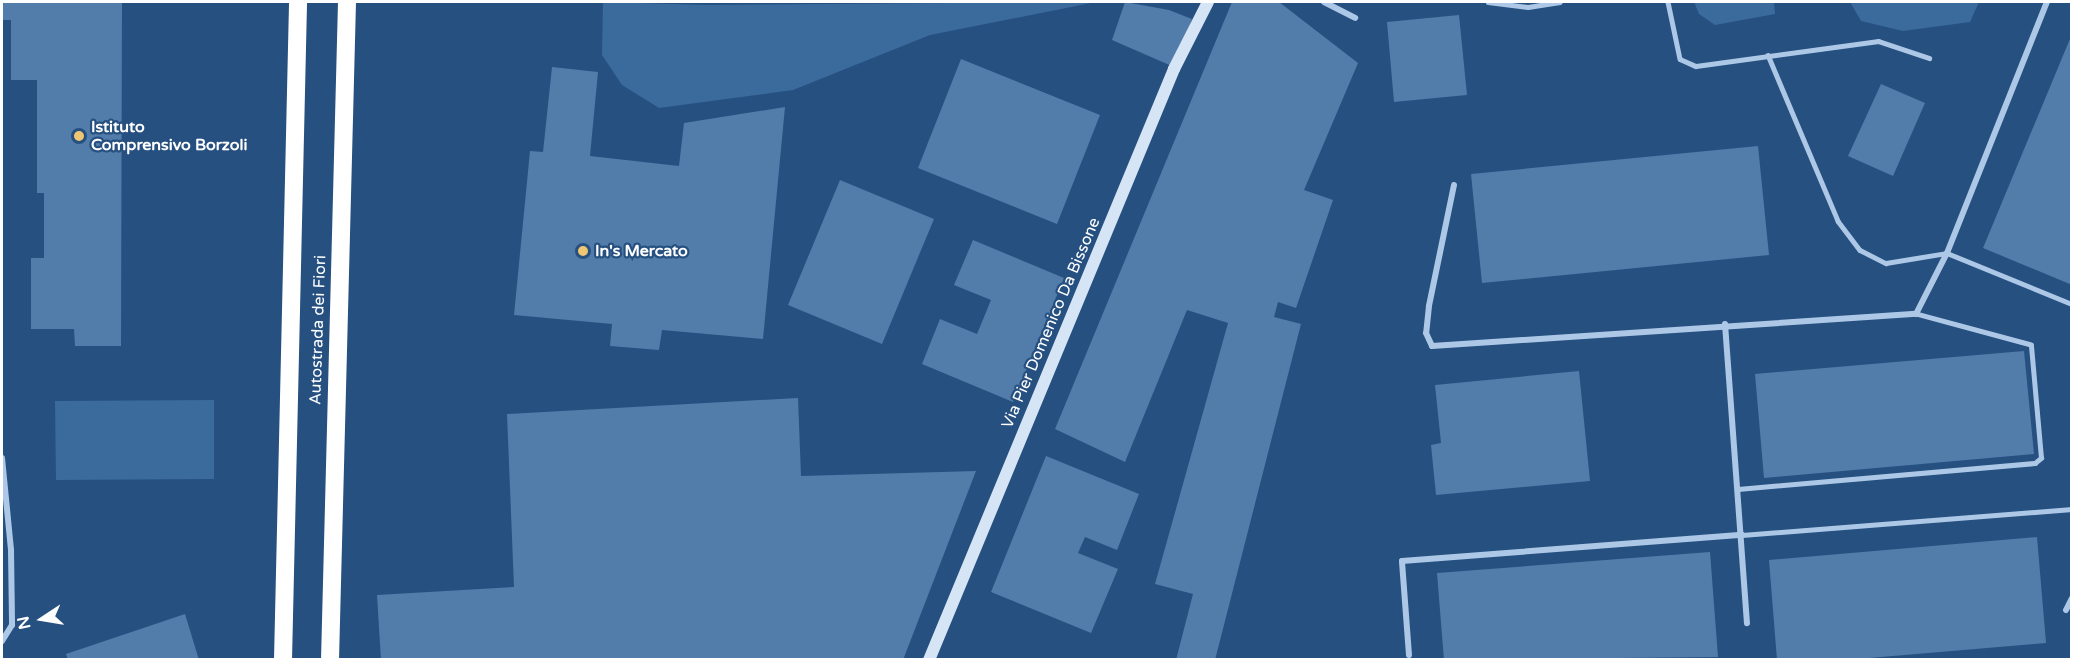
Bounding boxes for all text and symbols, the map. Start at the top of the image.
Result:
place label: Istituto Comprensivo Borzoli [91,117,248,155]
marker: Istituto Comprensivo Borzoli [72,129,86,143]
street label: Via Pier Domenico Da Bissone [998,215,1104,431]
place label: In's Mercato [595,241,688,261]
marker: In's Mercato [576,244,590,258]
street label: Autostrada dei Fiori [306,255,330,405]
north arrow [12,589,72,649]
text: N [13,614,36,631]

